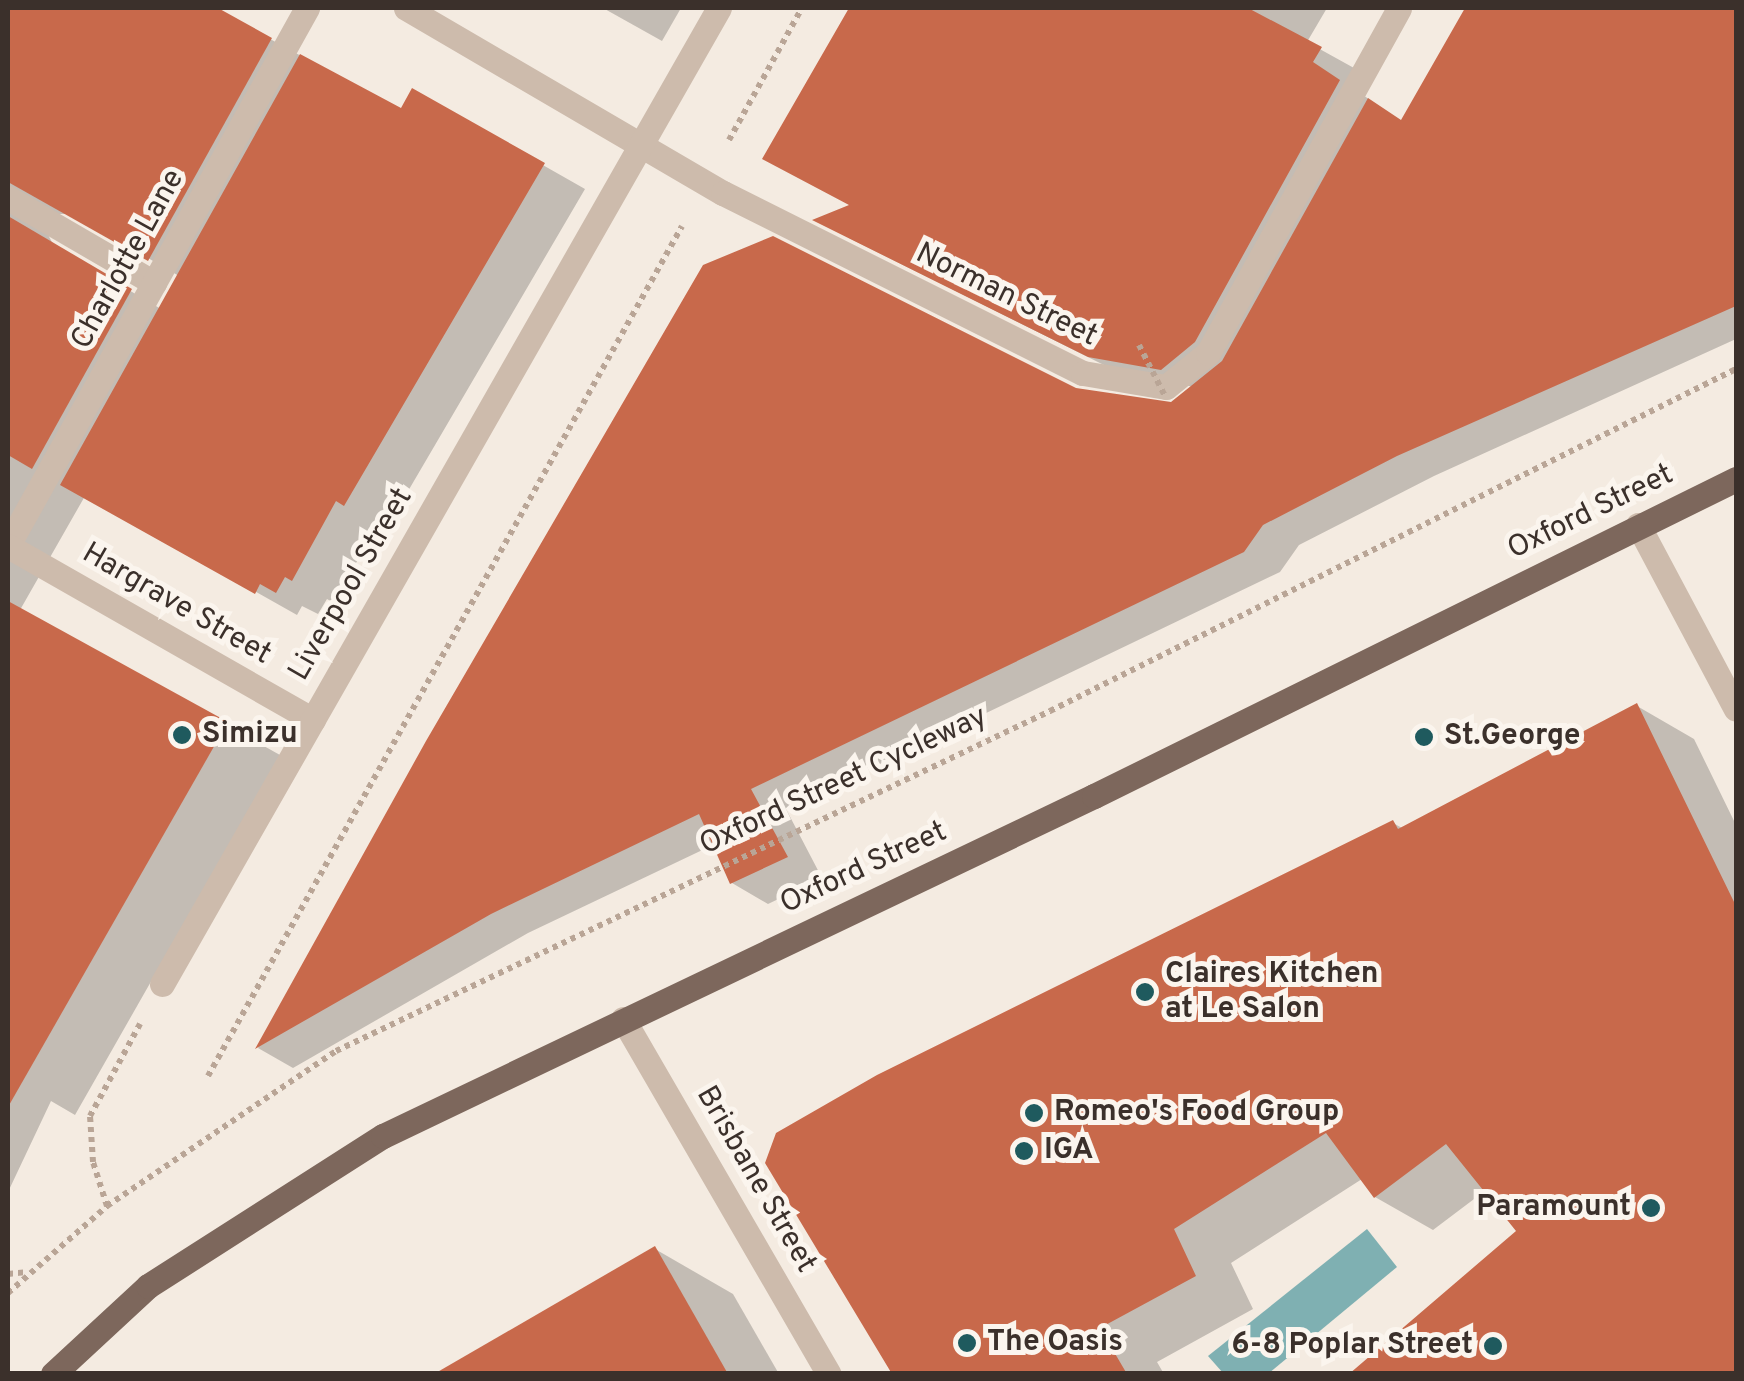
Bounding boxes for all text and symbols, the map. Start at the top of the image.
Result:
street label: Charlotte Lane [65,164,193,356]
street label: Norman Street [909,236,1103,356]
street label: Oxford Street [1502,457,1680,569]
street label: Liverpool Street [282,482,422,688]
street label: Hargrave Street [75,536,277,674]
street label: Oxford Street Cycleway [695,700,993,864]
place label: Simizu [202,717,298,753]
place label: St.George [1444,719,1581,755]
marker: Simizu [171,724,193,746]
marker: St.George [1413,726,1435,748]
street label: Oxford Street [775,815,953,923]
place label: Claires Kitchen at Le Salon [1165,957,1379,1028]
marker: Claires Kitchen at Le Salon [1134,981,1156,1003]
street label: Brisbane Street [687,1080,823,1280]
place label: Romeo's Food Group [1054,1095,1339,1131]
marker: Romeo's Food Group [1023,1102,1045,1124]
place label: IGA [1044,1133,1094,1169]
marker: IGA [1013,1140,1035,1162]
place label: Paramount [1476,1190,1631,1226]
marker: Paramount [1640,1197,1662,1219]
place label: The Oasis [987,1325,1123,1361]
place label: 6-8 Poplar Street [1231,1328,1473,1364]
marker: The Oasis [956,1332,978,1354]
marker: 6-8 Poplar Street [1482,1335,1504,1357]

